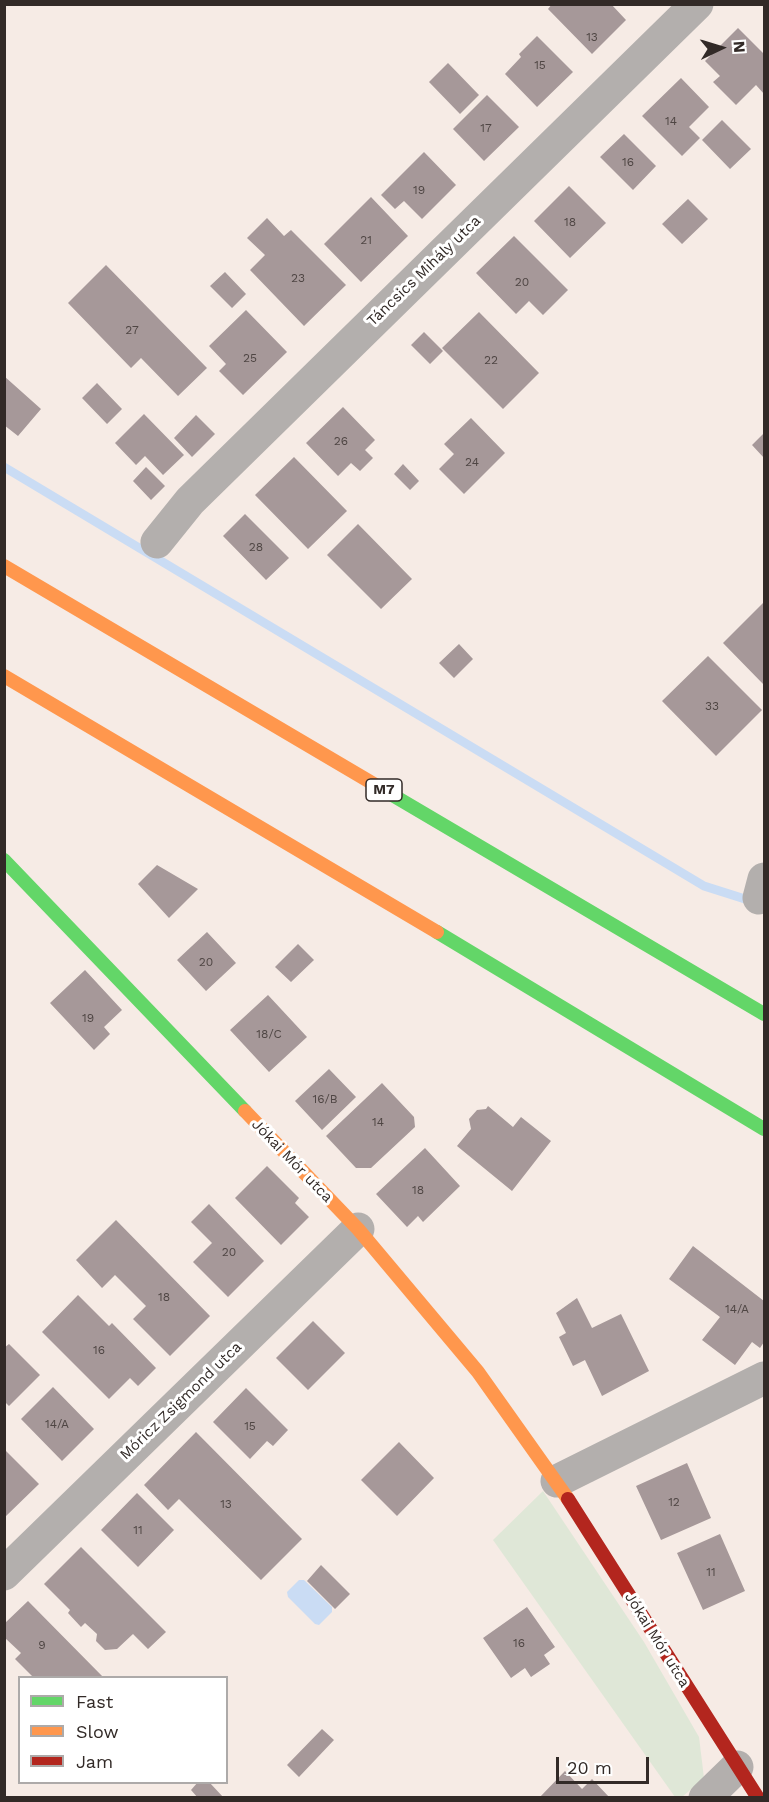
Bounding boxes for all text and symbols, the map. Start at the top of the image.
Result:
north arrow [691,18,751,78]
house number: 13 [586,30,598,44]
text: N [730,40,749,53]
house number: 15 [534,58,546,72]
house number: 14 [665,114,677,128]
house number: 17 [480,121,492,135]
house number: 16 [622,155,634,169]
house number: 19 [413,183,425,197]
street label: Táncsics Mihály utca [363,212,485,330]
house number: 18 [564,215,576,229]
house number: 21 [360,233,372,247]
house number: 23 [291,271,305,285]
house number: 20 [515,275,529,289]
house number: 27 [125,323,139,337]
house number: 25 [243,351,257,365]
house number: 22 [484,353,498,367]
house number: 26 [334,434,348,448]
house number: 24 [465,455,479,469]
house number: 28 [249,540,263,554]
house number: 33 [705,699,719,713]
road number: M7 [366,779,402,801]
house number: 20 [199,955,213,969]
house number: 19 [82,1011,94,1025]
house number: 18/C [256,1027,282,1041]
house number: 16/B [312,1092,338,1106]
house number: 14 [372,1115,384,1129]
street label: Jókai Mór utca [248,1116,336,1206]
house number: 18 [412,1183,424,1197]
house number: 20 [222,1245,236,1259]
house number: 18 [158,1290,170,1304]
house number: 14/A [725,1302,749,1316]
street label: Móricz Zsigmond utca [116,1338,246,1464]
house number: 16 [93,1343,105,1357]
house number: 14/A [45,1417,69,1431]
house number: 15 [244,1419,256,1433]
house number: 12 [668,1495,680,1509]
house number: 13 [220,1497,232,1511]
house number: 11 [133,1523,143,1537]
house number: 11 [706,1565,716,1579]
street label: Jókai Mór utca [621,1589,693,1691]
house number: 16 [513,1636,525,1650]
house number: 9 [38,1638,46,1652]
legend [18,1676,228,1784]
text: Fast [76,1691,113,1712]
text: Slow [76,1721,119,1742]
scale bar [559,1745,652,1783]
text: Jam [76,1751,113,1772]
text: 20 m [567,1757,612,1778]

